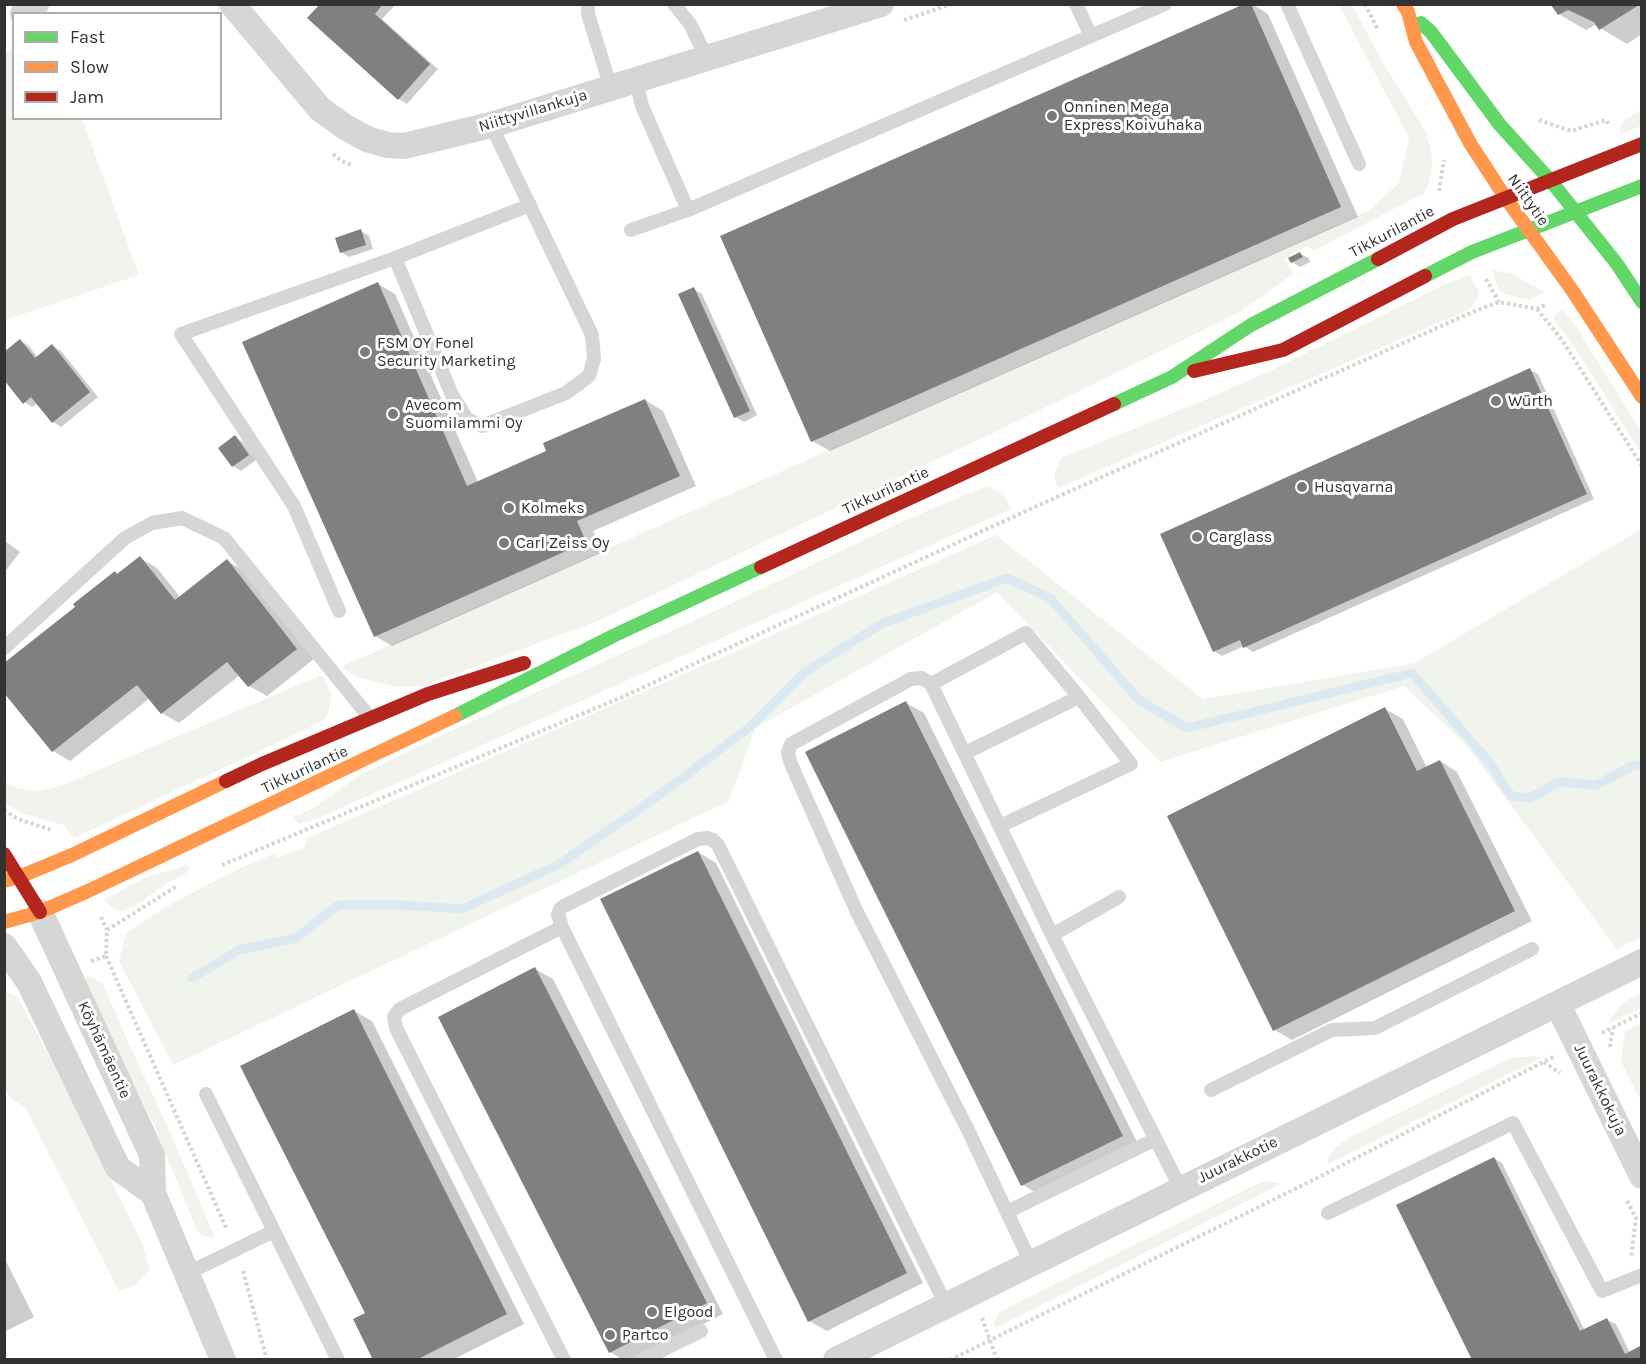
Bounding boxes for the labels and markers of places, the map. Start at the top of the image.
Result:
place label: Onninen Mega Express Koivuhaka [1064,97,1202,135]
marker: Onninen Mega Express Koivuhaka [1045,109,1059,123]
place label: FSM OY Fonel Security Marketing [377,333,515,371]
marker: FSM OY Fonel Security Marketing [358,345,372,359]
place label: Würth [1508,391,1553,411]
marker: Würth [1489,394,1503,408]
place label: Avecom Suomilammi Oy [405,395,522,433]
marker: Avecom Suomilammi Oy [386,407,400,421]
place label: Husqvarna [1314,477,1393,497]
marker: Husqvarna [1295,480,1309,494]
place label: Kolmeks [521,498,585,518]
marker: Kolmeks [502,501,516,515]
place label: Carglass [1209,527,1272,547]
marker: Carglass [1190,530,1204,544]
place label: Carl Zeiss Oy [516,533,610,553]
marker: Carl Zeiss Oy [497,536,511,550]
place label: Elgood [664,1302,713,1322]
marker: Elgood [645,1305,659,1319]
place label: Partco [622,1325,668,1345]
marker: Partco [603,1328,617,1342]

